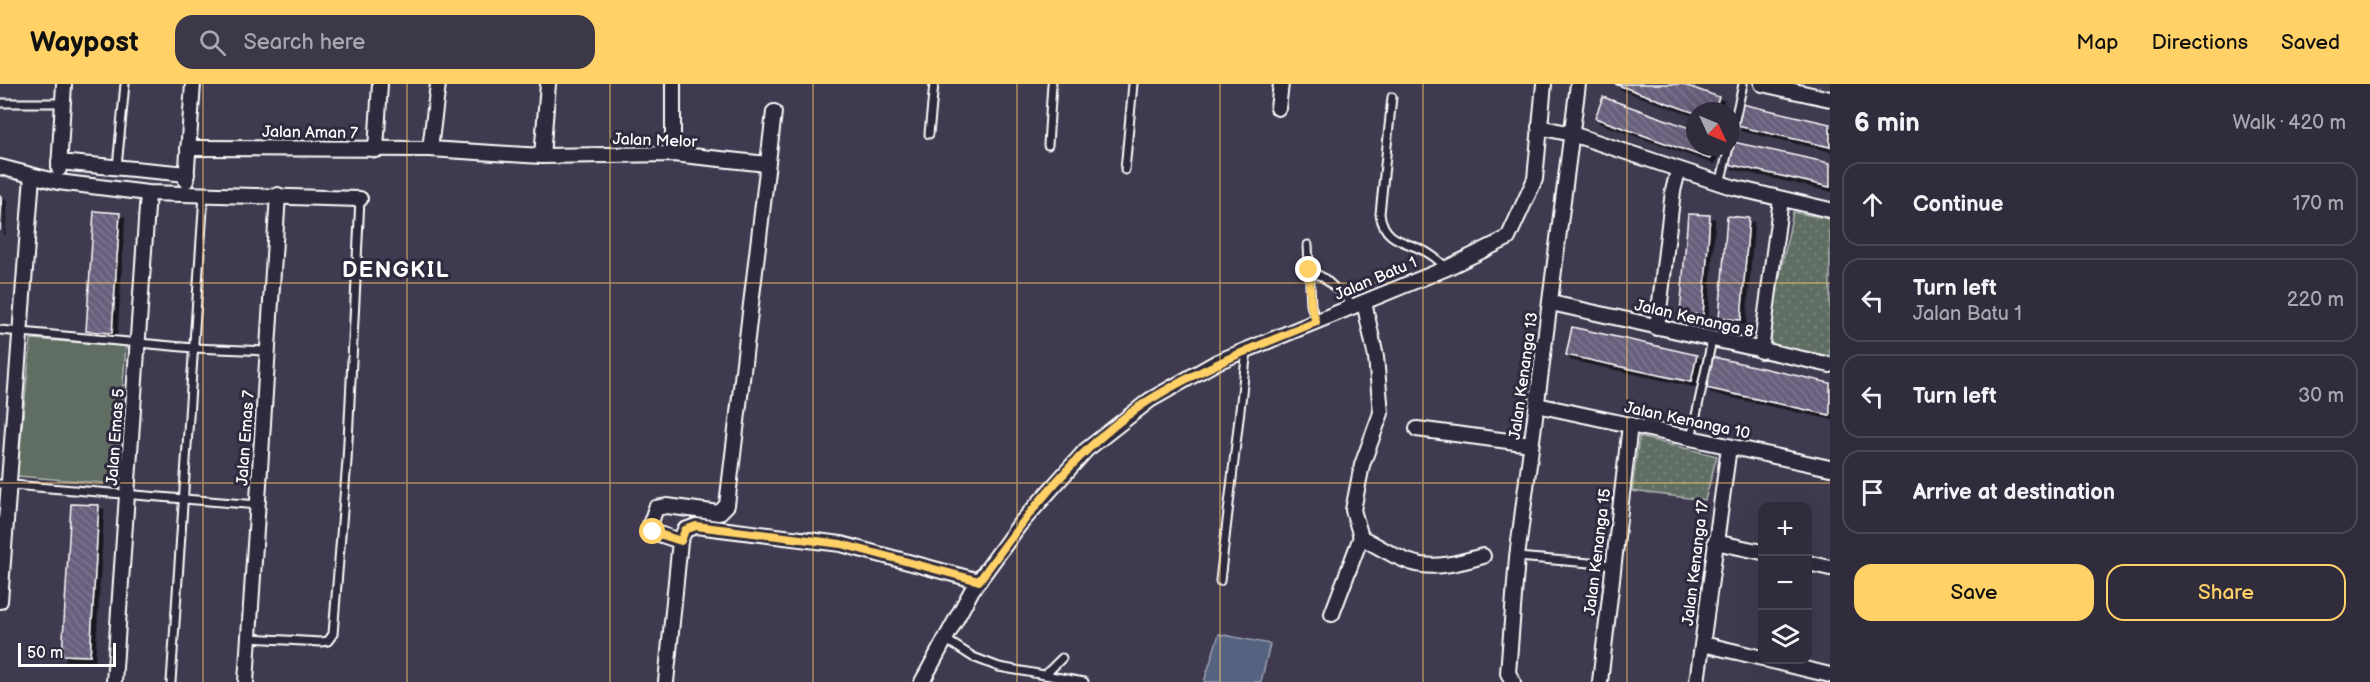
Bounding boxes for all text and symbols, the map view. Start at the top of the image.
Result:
search box [175,15,595,69]
text: Waypost [30,26,139,59]
icon: search [196,26,229,59]
text: Search here [244,29,365,56]
text: Map [2076,30,2119,55]
text: Directions [2152,30,2248,55]
text: Saved [2281,30,2340,55]
north arrow [1686,102,1740,156]
text: 6 min [1854,108,1920,139]
text: Walk · 420 m [2233,111,2346,135]
street label: Jalan Aman 7 [262,123,358,143]
street label: Jalan Melor [612,130,698,152]
icon: ahead [1856,188,1889,221]
text: Continue [1913,191,2003,218]
text: 170 m [2293,192,2344,216]
street label: Jalan Batu 1 [1332,253,1420,305]
route end [1295,256,1321,282]
district label: DENGKIL [342,257,450,284]
text: Turn left [1913,275,1997,302]
icon: left [1856,284,1889,317]
text: 220 m [2287,288,2344,312]
street label: Jalan Kenanga 8 [1633,296,1755,342]
text: Jalan Batu 1 [1913,302,2022,326]
street label: Jalan Kenanga 13 [1506,311,1542,441]
icon: left [1856,380,1889,413]
text: Turn left [1913,383,1997,410]
text: 30 m [2298,384,2344,408]
street label: Jalan Emas 5 [103,388,129,486]
street label: Jalan Emas 7 [233,390,259,486]
street label: Jalan Kenanga 10 [1622,398,1752,444]
icon: arrive [1856,476,1889,509]
text: Arrive at destination [1913,479,2115,506]
street label: Jalan Kenanga 15 [1581,487,1615,617]
street label: Jalan Kenanga 17 [1679,499,1713,627]
map controls [1758,502,1812,664]
button: + [1758,502,1812,556]
route start [639,518,665,544]
button: − [1758,556,1812,610]
button: Save [1854,564,2094,621]
button: Share [2106,564,2346,621]
button: layers [1758,610,1812,664]
scale bar [18,640,116,668]
text: 50 m [27,644,63,663]

